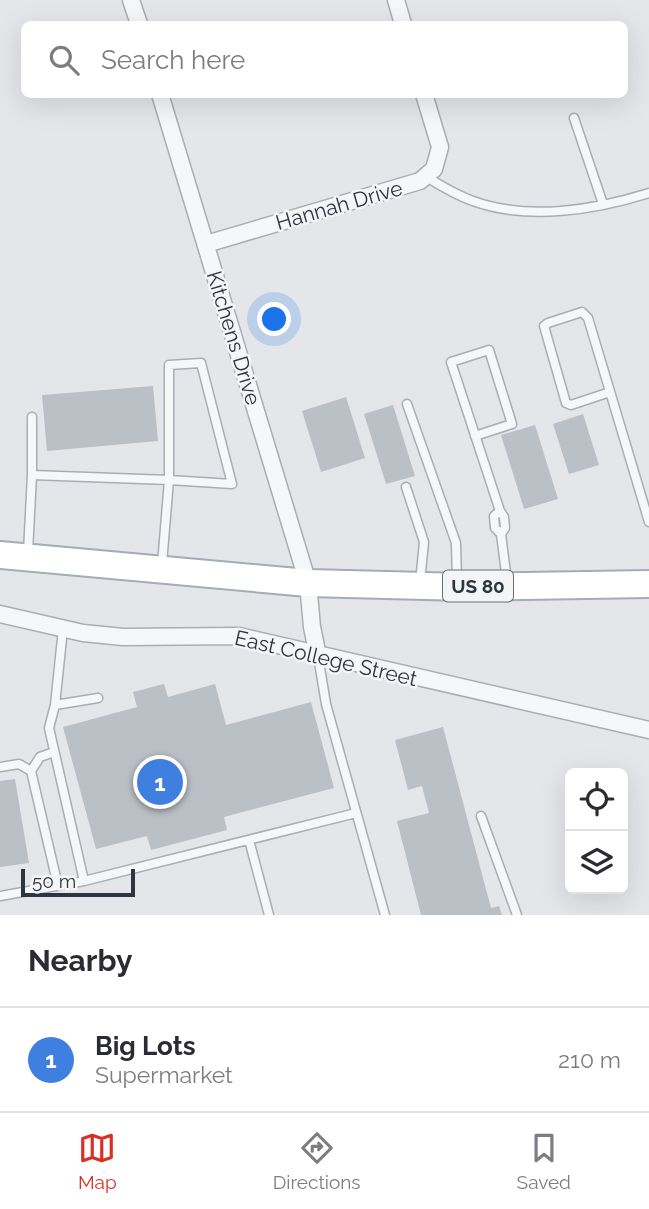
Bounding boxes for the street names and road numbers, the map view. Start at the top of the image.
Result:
street label: Hannah Drive [273,175,405,235]
street label: Kitchens Drive [202,268,266,408]
road number: US 80 [443,570,513,601]
street label: East College Street [232,625,420,691]

